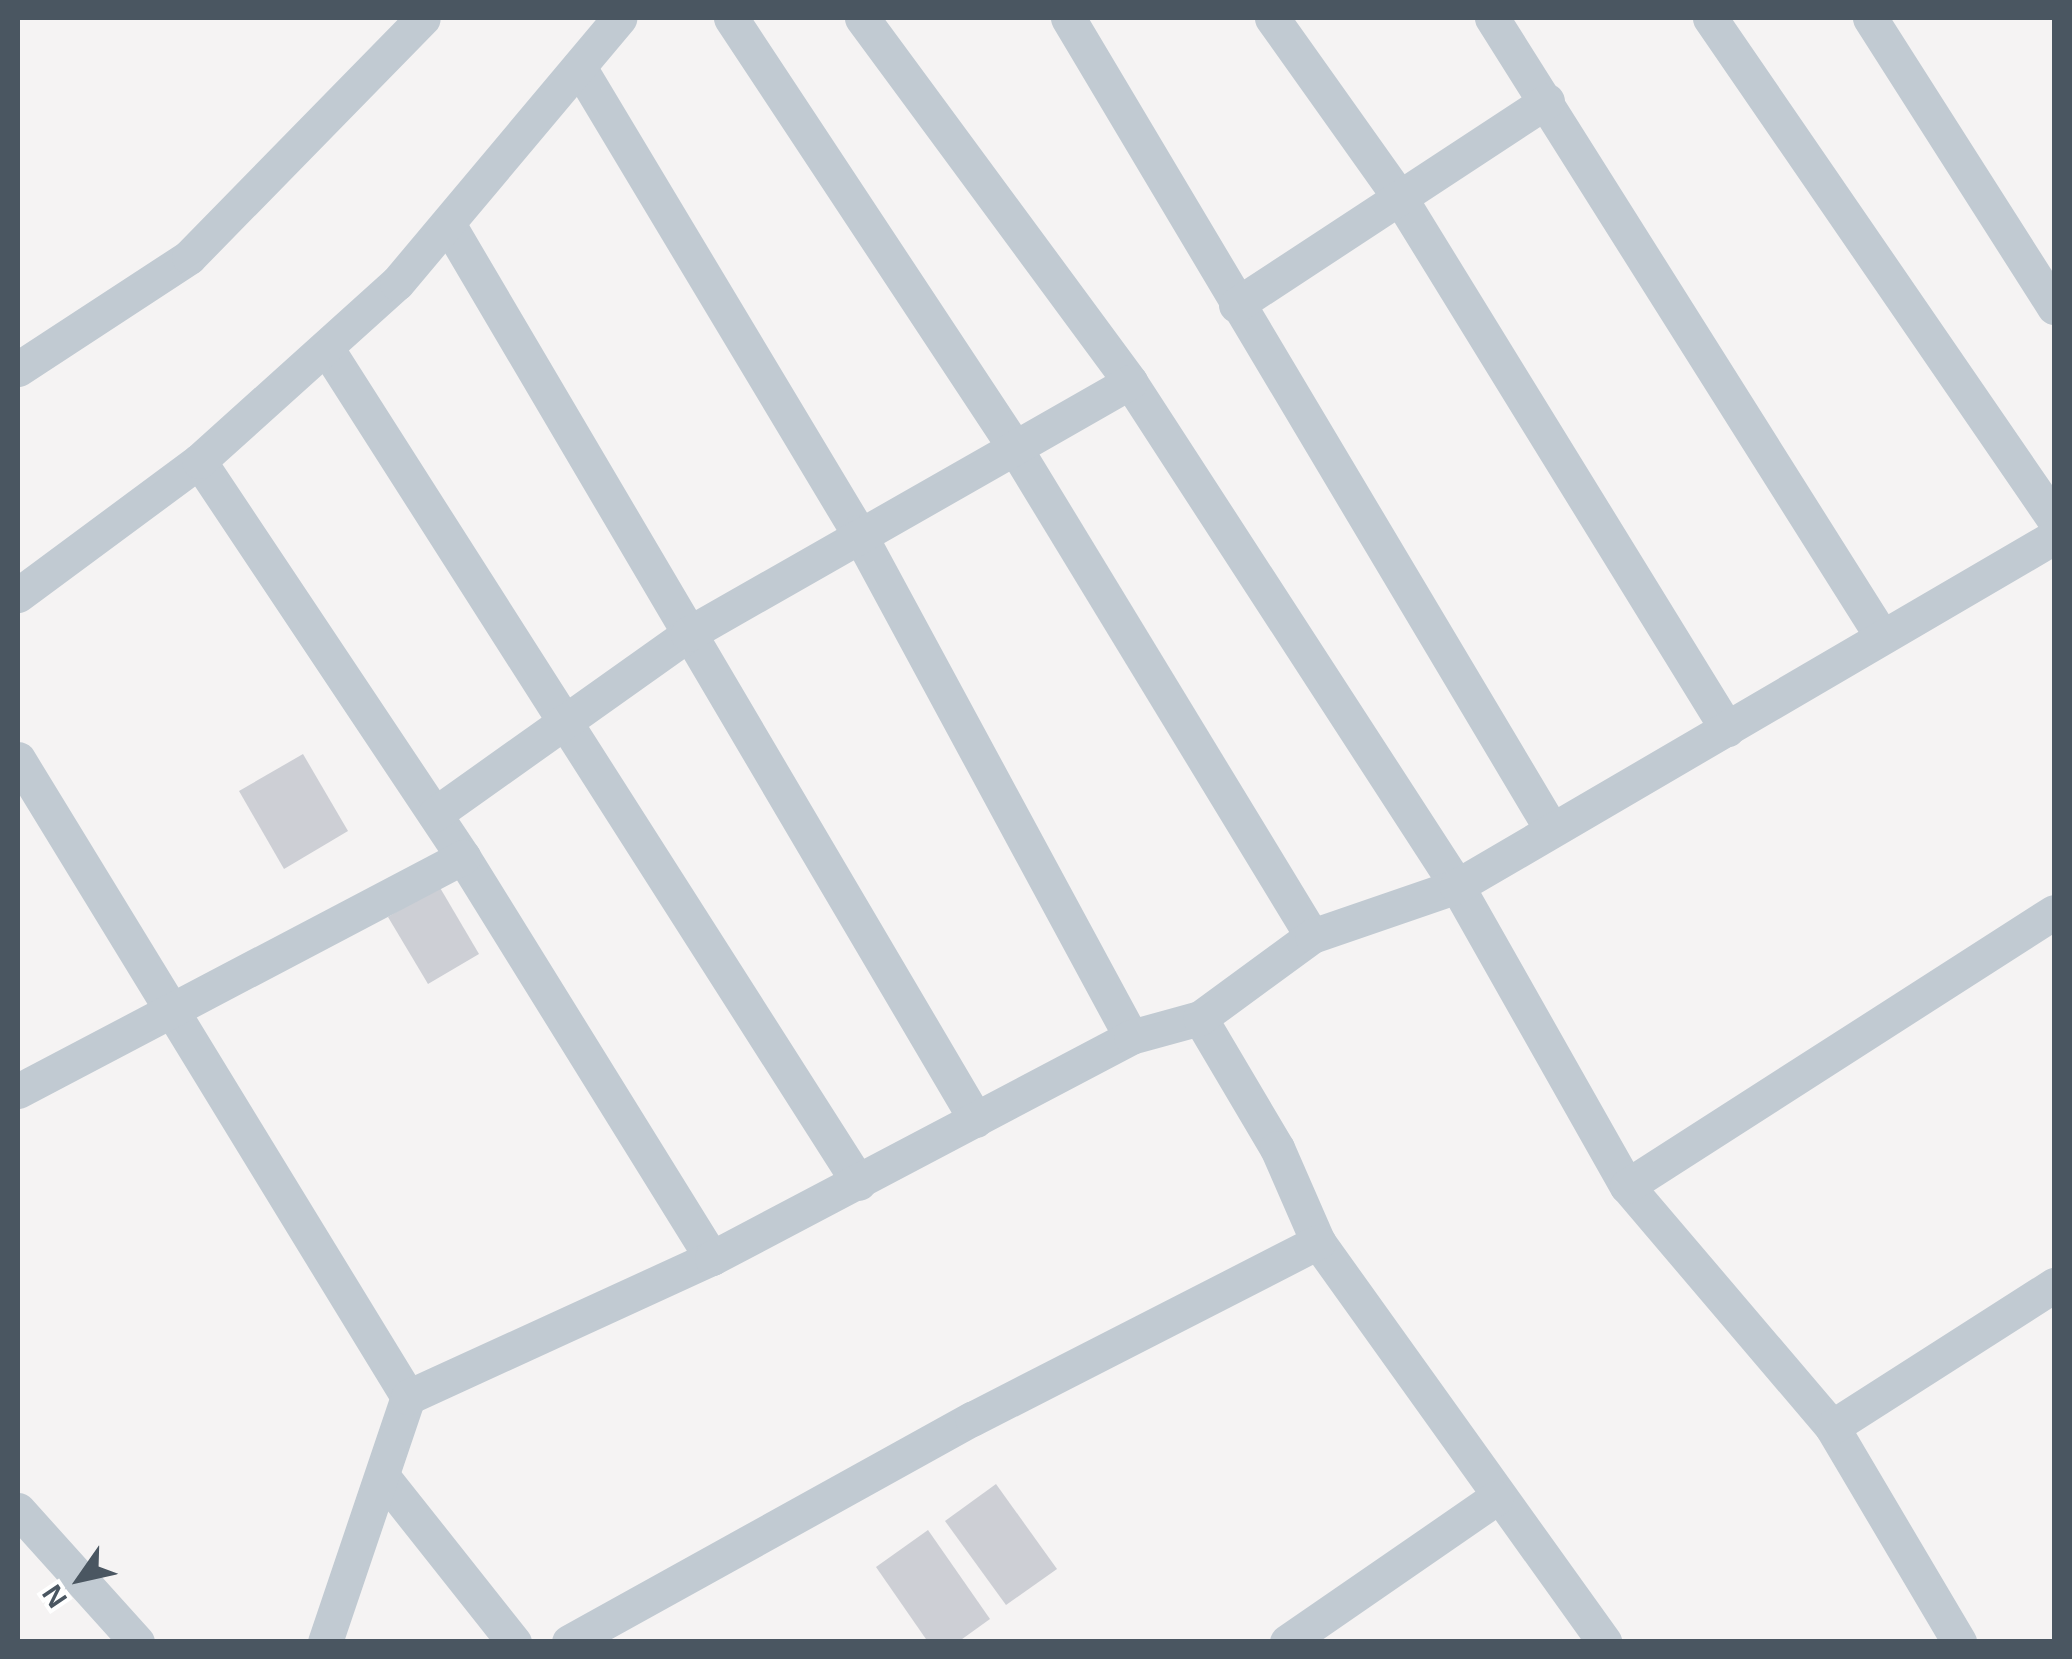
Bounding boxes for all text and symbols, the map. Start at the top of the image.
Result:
north arrow [30,1529,130,1629]
text: N [36,1579,73,1613]

